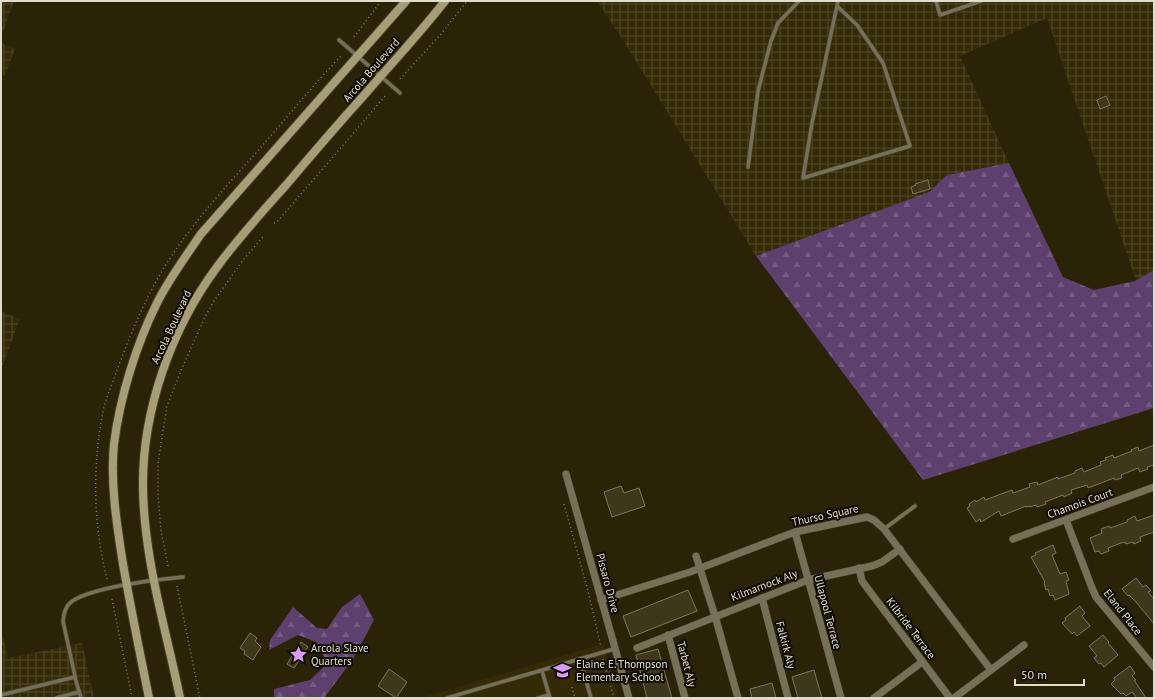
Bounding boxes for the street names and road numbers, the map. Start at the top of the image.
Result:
street label: Arcola Boulevard [340,35,402,105]
street label: Arcola Boulevard [148,288,194,366]
street label: Chamois Court [1045,485,1115,521]
street label: Thurso Square [790,501,860,529]
street label: Pissaro Drive [593,552,623,615]
street label: Kilmarnock Aly [729,566,800,604]
street label: Ullapool Terrace [811,573,845,651]
street label: Eland Place [1101,586,1146,638]
street label: Kilbride Terrace [883,595,939,662]
street label: Falkirk Aly [773,620,799,671]
street label: Tarbet Aly [674,640,700,689]

